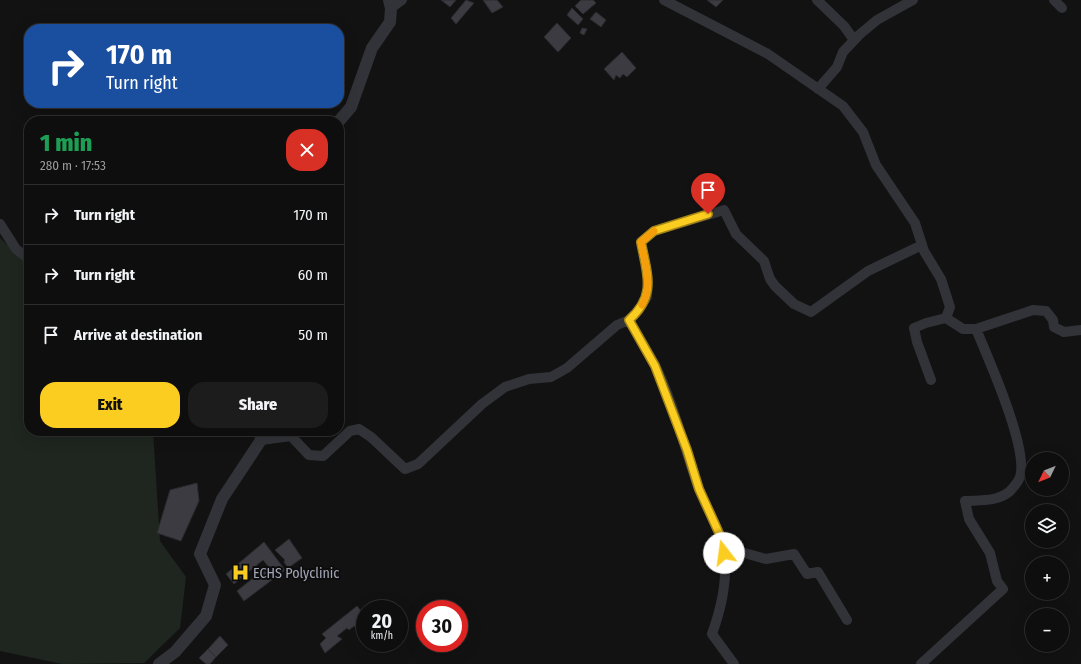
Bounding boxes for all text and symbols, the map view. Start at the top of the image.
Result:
text: 170 m [106,38,172,71]
icon: right [40,40,92,92]
text: Turn right [106,72,178,94]
text: 1 min [40,129,92,157]
button: close [286,129,328,171]
text: 280 m · 17:53 [40,158,106,173]
pin [691,173,725,214]
icon: arrive [697,179,719,201]
icon: right [40,204,62,226]
text: Turn right [74,206,135,224]
text: 170 m [293,206,328,224]
icon: right [40,264,62,286]
text: Turn right [74,266,135,284]
text: 60 m [298,266,328,284]
icon: arrive [40,324,62,346]
text: Arrive at destination [74,326,202,344]
text: 50 m [298,326,328,344]
button: Exit [40,382,180,428]
button: Share [188,382,328,428]
north arrow [1025,452,1069,496]
map controls [1025,452,1069,652]
button: layers [1025,504,1069,548]
position arrow [703,532,745,574]
button: + [1025,556,1069,600]
hospital icon: ECHS Polyclinic [230,563,250,583]
place label: ECHS Polyclinic [253,565,339,582]
speed limit sign: 30 [416,600,468,652]
button: − [1025,608,1069,652]
text: 20 [372,609,392,633]
text: km/h [371,630,393,642]

